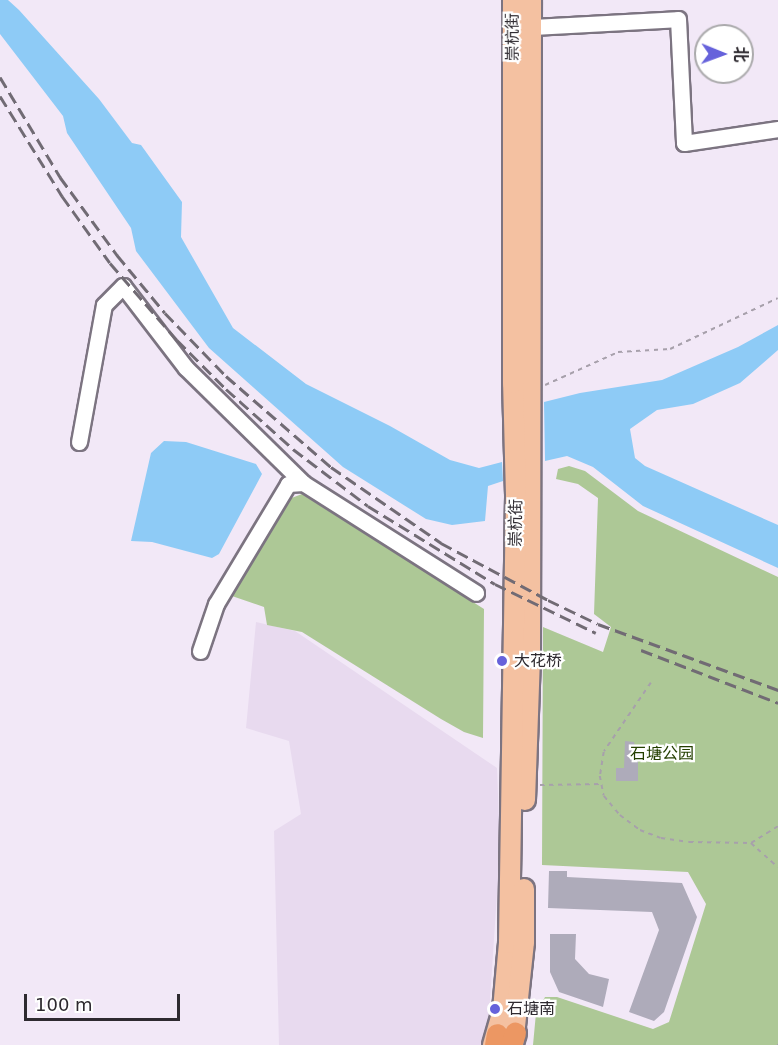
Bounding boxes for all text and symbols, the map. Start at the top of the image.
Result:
street label: 崇杭街 [503,13,523,61]
north arrow [694,24,754,84]
text: 北 [731,46,750,62]
street label: 崇杭街 [506,499,526,547]
place label: 大花桥 [514,651,562,671]
marker: 大花桥 [495,654,509,668]
park label: 石塘公园 [630,744,694,764]
scale bar [27,982,183,1020]
text: 100 m [35,994,93,1015]
place label: 石塘南 [507,999,555,1019]
marker: 石塘南 [488,1002,502,1016]

